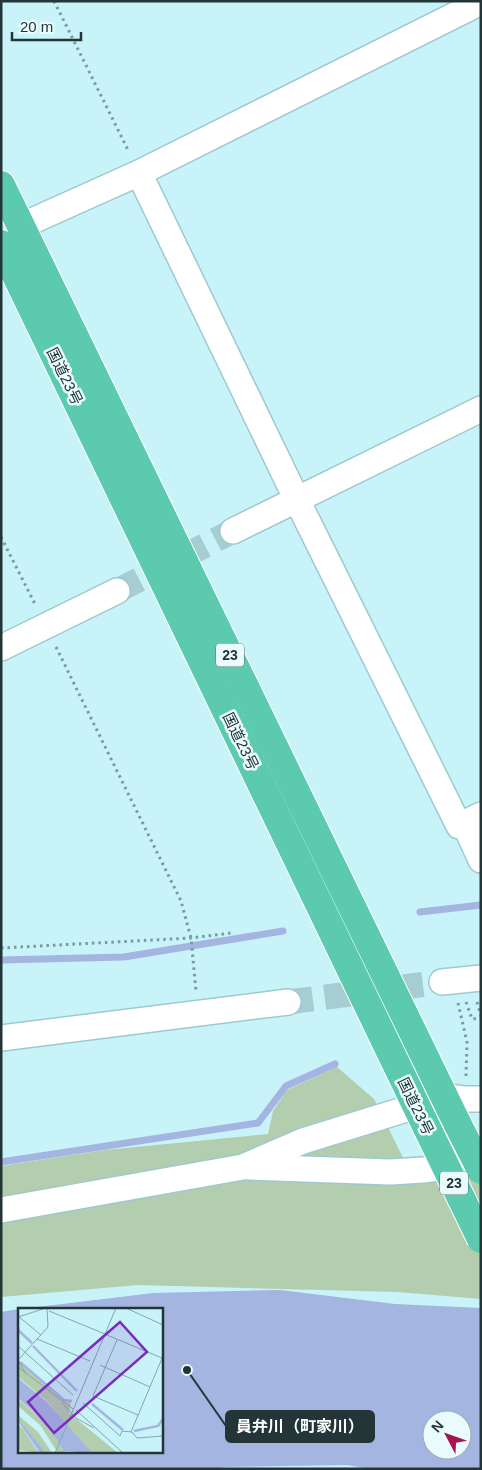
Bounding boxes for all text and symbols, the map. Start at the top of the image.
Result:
scale bar [12,10,81,42]
text: 20 m [20,18,53,35]
street label: 国道23号 [44,345,86,407]
road number: 23 [216,644,244,666]
street label: 国道23号 [220,710,262,772]
street label: 国道23号 [395,1075,437,1137]
road number: 23 [440,1172,468,1194]
inset map [18,1308,162,1452]
north arrow [422,1410,472,1460]
callout: 員弁川（町家川） [226,1411,374,1442]
text: N [428,1417,447,1436]
text: 員弁川（町家川） [236,1418,364,1435]

